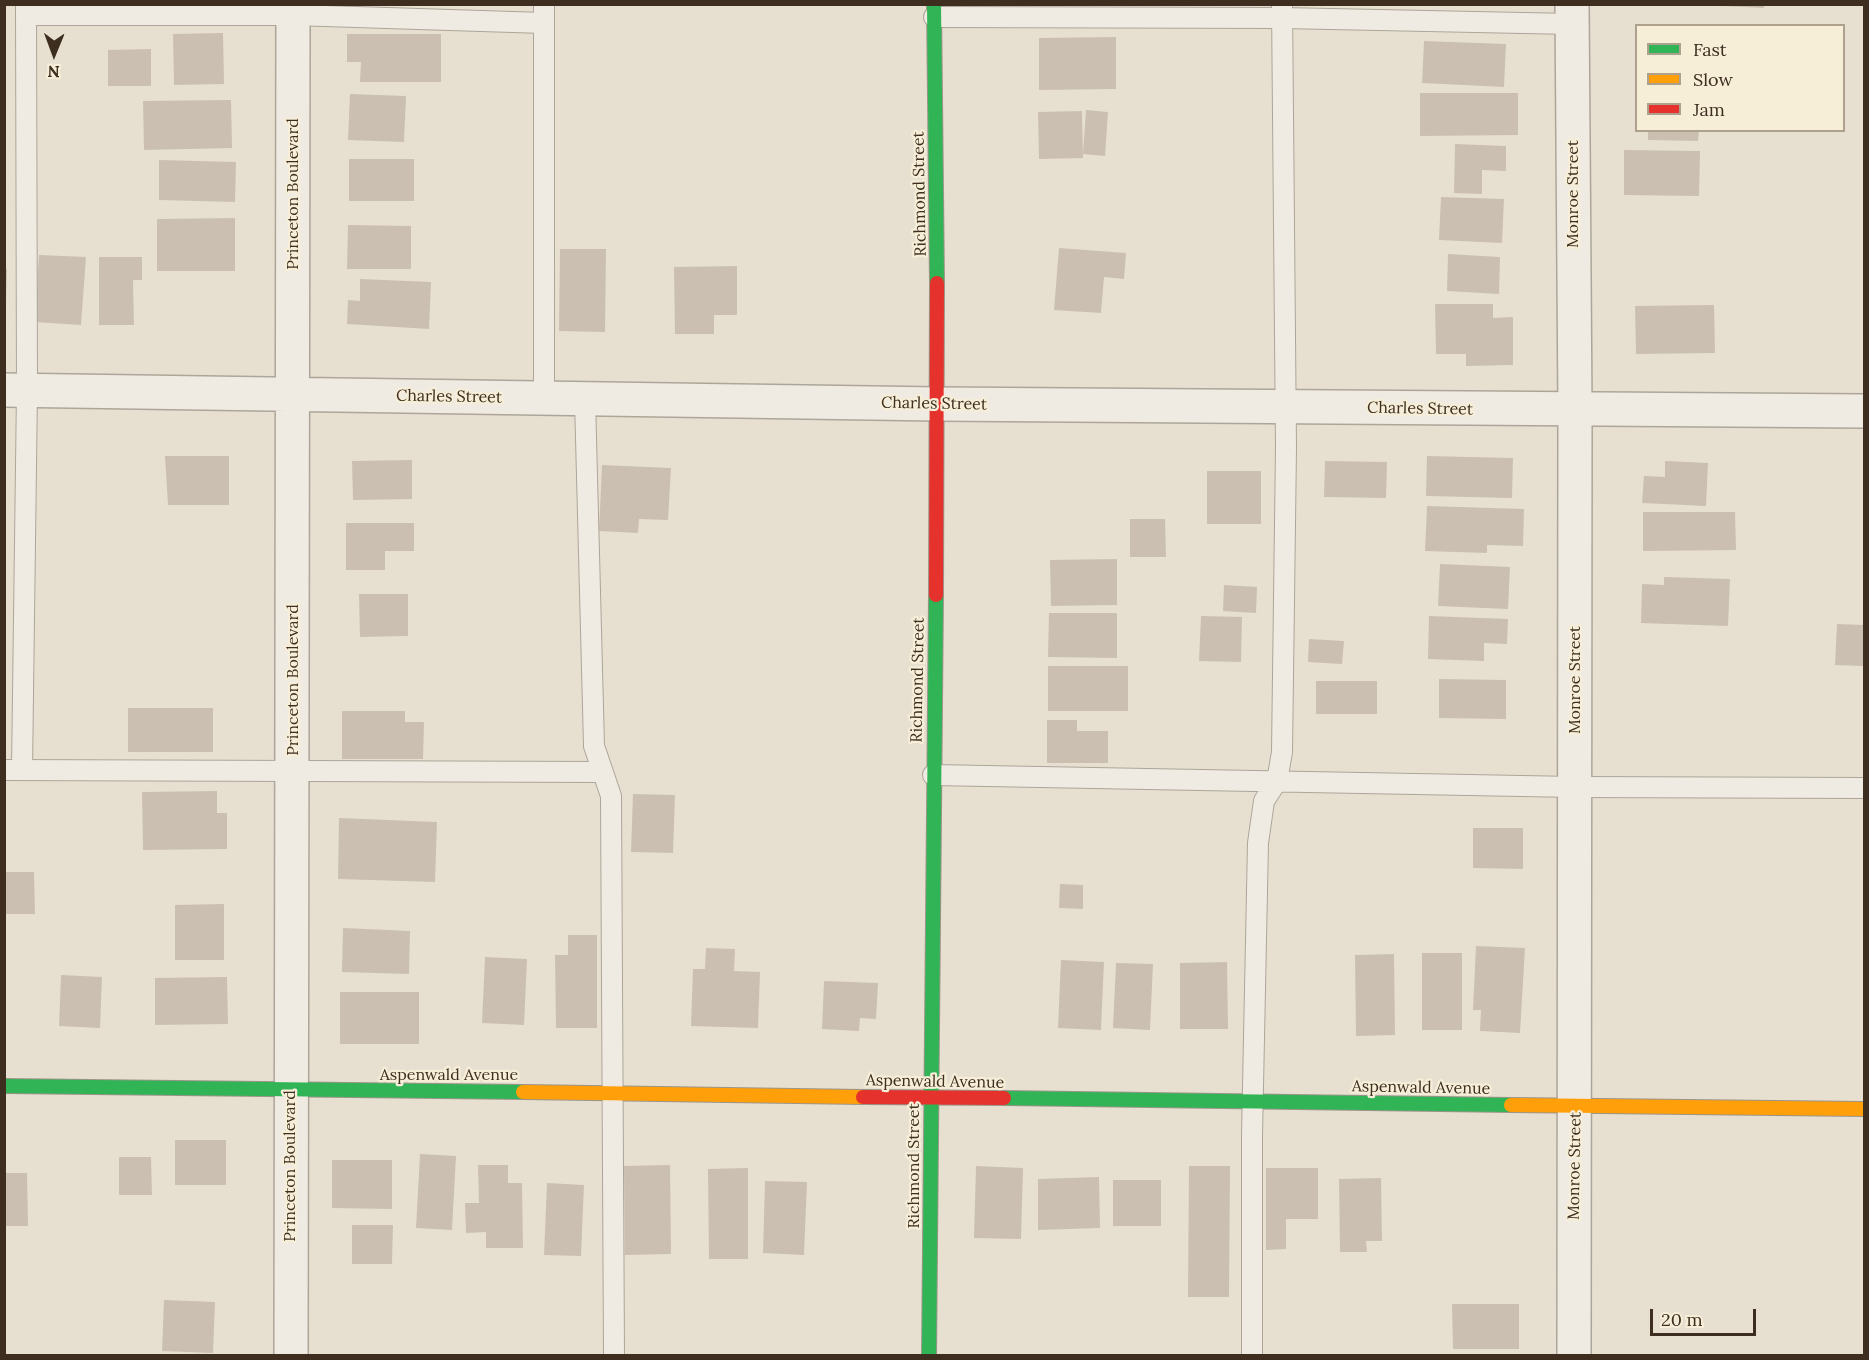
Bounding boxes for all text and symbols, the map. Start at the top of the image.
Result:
north arrow [24,24,84,84]
legend [1635,24,1845,132]
text: Fast [1693,38,1727,61]
text: N [47,62,60,82]
text: Slow [1693,68,1733,91]
text: Jam [1693,98,1725,121]
street label: Princeton Boulevard [283,118,303,270]
street label: Richmond Street [909,131,931,257]
street label: Monroe Street [1563,140,1583,248]
street label: Charles Street [396,386,502,408]
street label: Charles Street [881,393,987,415]
street label: Charles Street [1367,398,1473,420]
street label: Princeton Boulevard [283,604,303,756]
street label: Richmond Street [907,617,929,743]
street label: Monroe Street [1565,626,1585,734]
street label: Aspenwald Avenue [380,1065,518,1085]
street label: Aspenwald Avenue [866,1071,1004,1093]
street label: Aspenwald Avenue [1352,1077,1490,1099]
street label: Princeton Boulevard [280,1090,300,1242]
street label: Richmond Street [904,1103,924,1229]
street label: Monroe Street [1564,1112,1586,1220]
scale bar [1653,1297,1760,1335]
text: 20 m [1661,1308,1703,1331]

